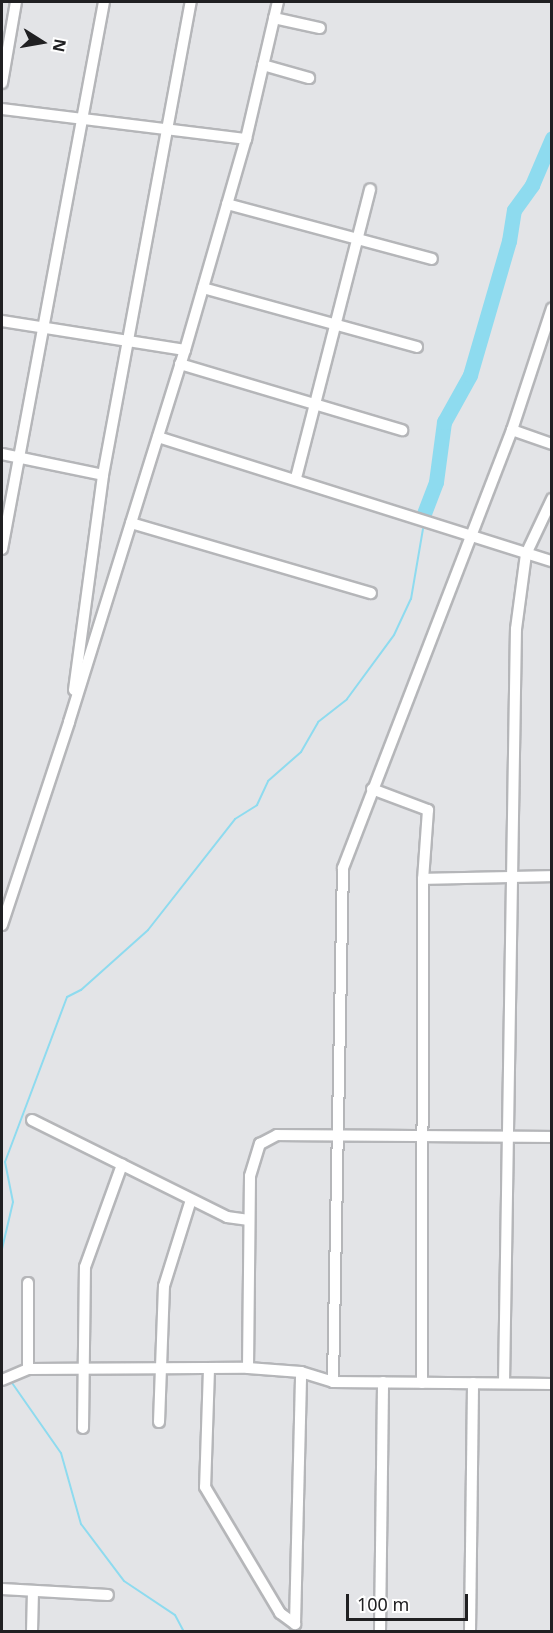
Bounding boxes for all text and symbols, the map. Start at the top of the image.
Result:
north arrow [12,12,72,72]
text: N [48,37,72,54]
scale bar [349,1582,470,1620]
text: 100 m [357,1592,409,1616]

